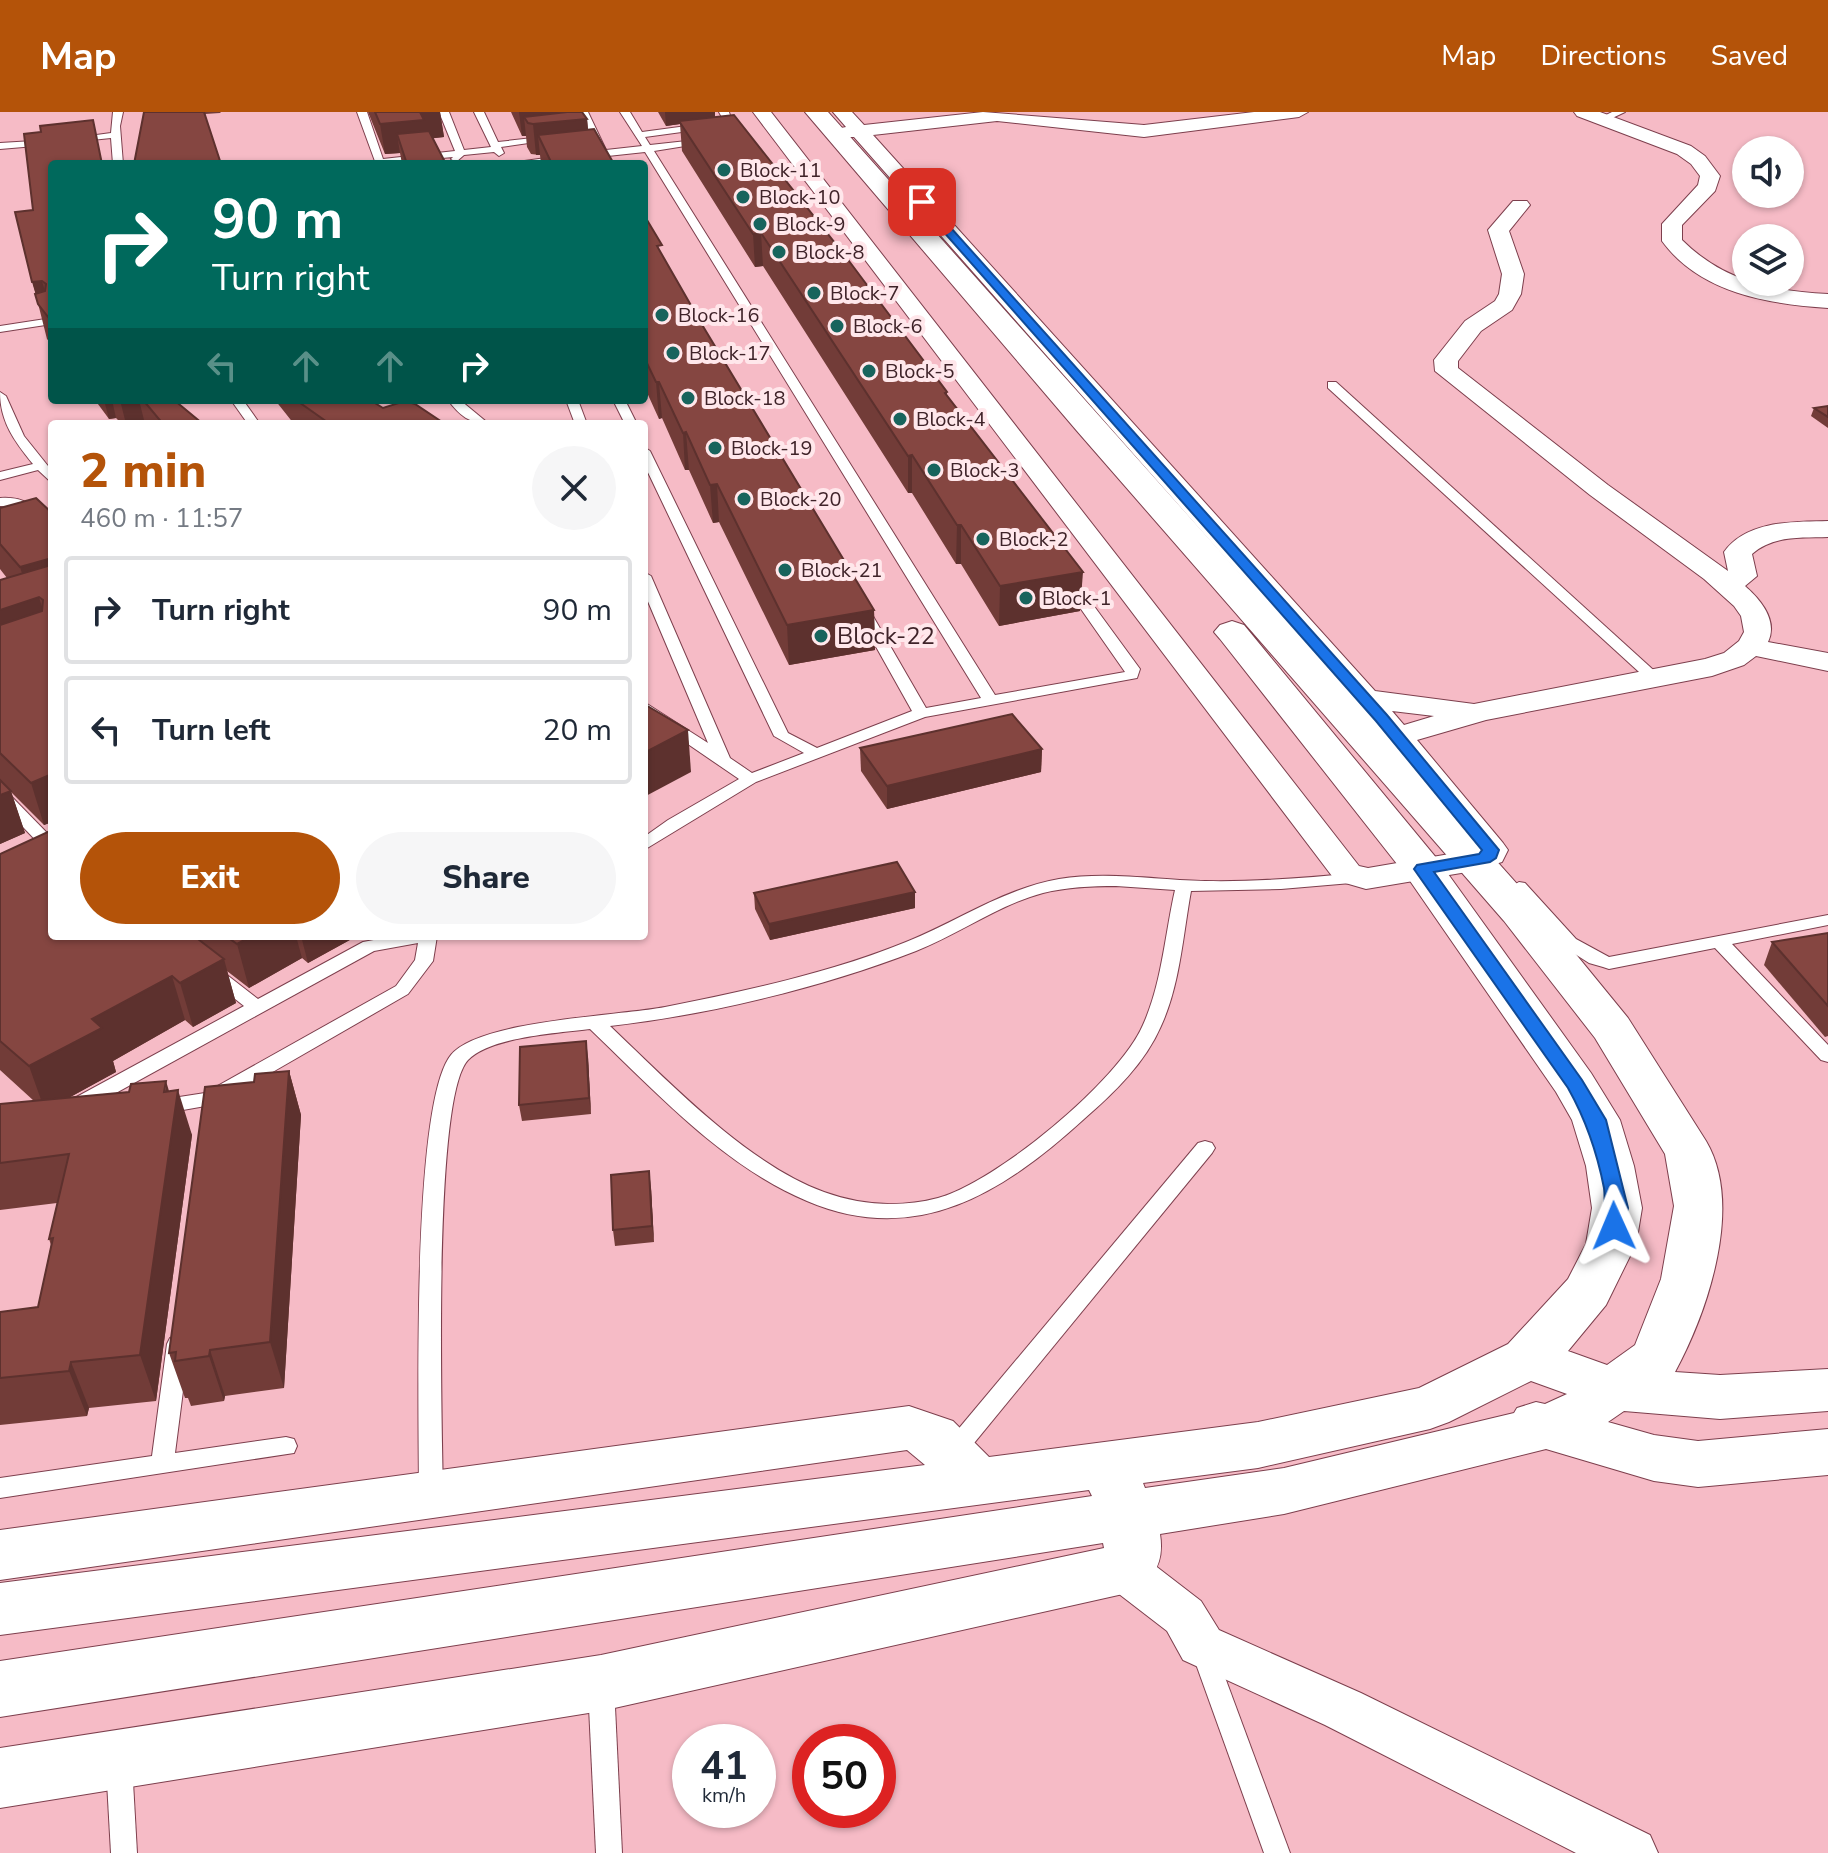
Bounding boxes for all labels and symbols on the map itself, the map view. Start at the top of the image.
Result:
place label: Block-11 [740,157,822,184]
marker: Block-11 [715,161,733,179]
pin [888,168,956,236]
place label: Block-10 [759,184,841,211]
marker: Block-10 [734,188,752,206]
place label: Block-9 [776,211,846,238]
marker: Block-9 [751,215,769,233]
place label: Block-8 [795,239,865,266]
marker: Block-8 [770,243,788,261]
place label: Block-7 [830,280,900,307]
marker: Block-7 [805,284,823,302]
place label: Block-16 [678,302,760,329]
marker: Block-16 [653,306,671,324]
place label: Block-6 [853,313,923,340]
marker: Block-6 [828,317,846,335]
place label: Block-17 [689,340,771,367]
marker: Block-17 [664,344,682,362]
place label: Block-5 [885,358,955,385]
marker: Block-5 [860,362,878,380]
place label: Block-18 [704,385,786,412]
marker: Block-18 [679,389,697,407]
place label: Block-4 [916,406,986,433]
marker: Block-4 [891,410,909,428]
place label: Block-19 [731,435,813,462]
marker: Block-19 [706,439,724,457]
place label: Block-3 [950,457,1020,484]
marker: Block-3 [925,461,943,479]
place label: Block-20 [760,486,842,513]
marker: Block-20 [735,490,753,508]
place label: Block-2 [999,526,1069,553]
marker: Block-2 [974,530,992,548]
place label: Block-21 [801,557,883,584]
marker: Block-21 [776,561,794,579]
place label: Block-1 [1042,585,1112,612]
marker: Block-1 [1017,589,1035,607]
place label: Block-22 [837,620,935,652]
marker: Block-22 [812,627,830,645]
position arrow [1572,1184,1656,1268]
speed limit sign: 50 [792,1724,896,1828]

